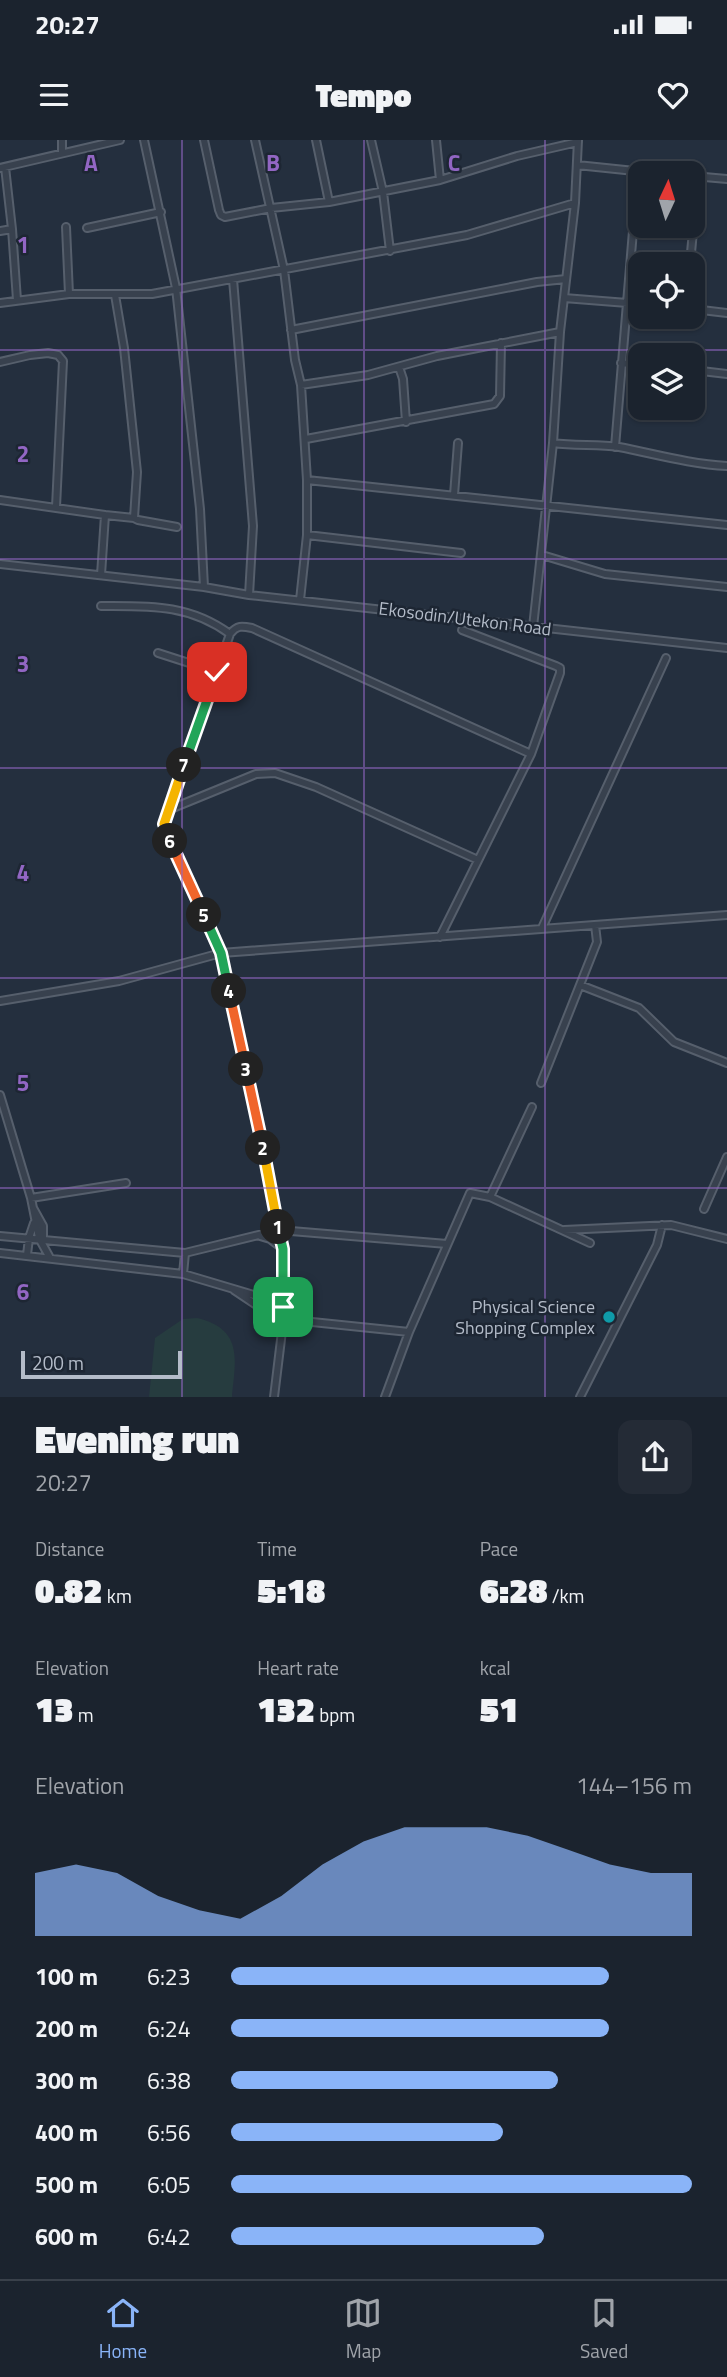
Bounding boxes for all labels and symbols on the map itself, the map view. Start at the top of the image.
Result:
text: A [84,145,98,180]
text: B [266,145,280,180]
text: C [448,145,460,180]
north arrow [628,161,705,238]
text: 1 [17,227,29,262]
text: 2 [17,436,29,471]
street label: Ekosodin/Utekon Road [377,595,553,642]
pin [187,642,247,702]
text: 3 [17,646,29,681]
pin: 7 [166,748,202,782]
pin: 6 [152,824,188,858]
text: 4 [17,855,29,890]
pin: 5 [186,898,222,932]
pin: 4 [212,974,246,1008]
pin: 3 [229,1052,264,1086]
text: 5 [17,1065,29,1100]
pin: 2 [246,1130,280,1166]
pin: 1 [260,1210,296,1244]
text: 6 [17,1274,30,1309]
pin [253,1277,313,1337]
place label: Physical Science Shopping Complex [455,1293,595,1341]
marker: Physical Science Shopping Complex [601,1309,617,1325]
scale bar [21,1348,182,1380]

